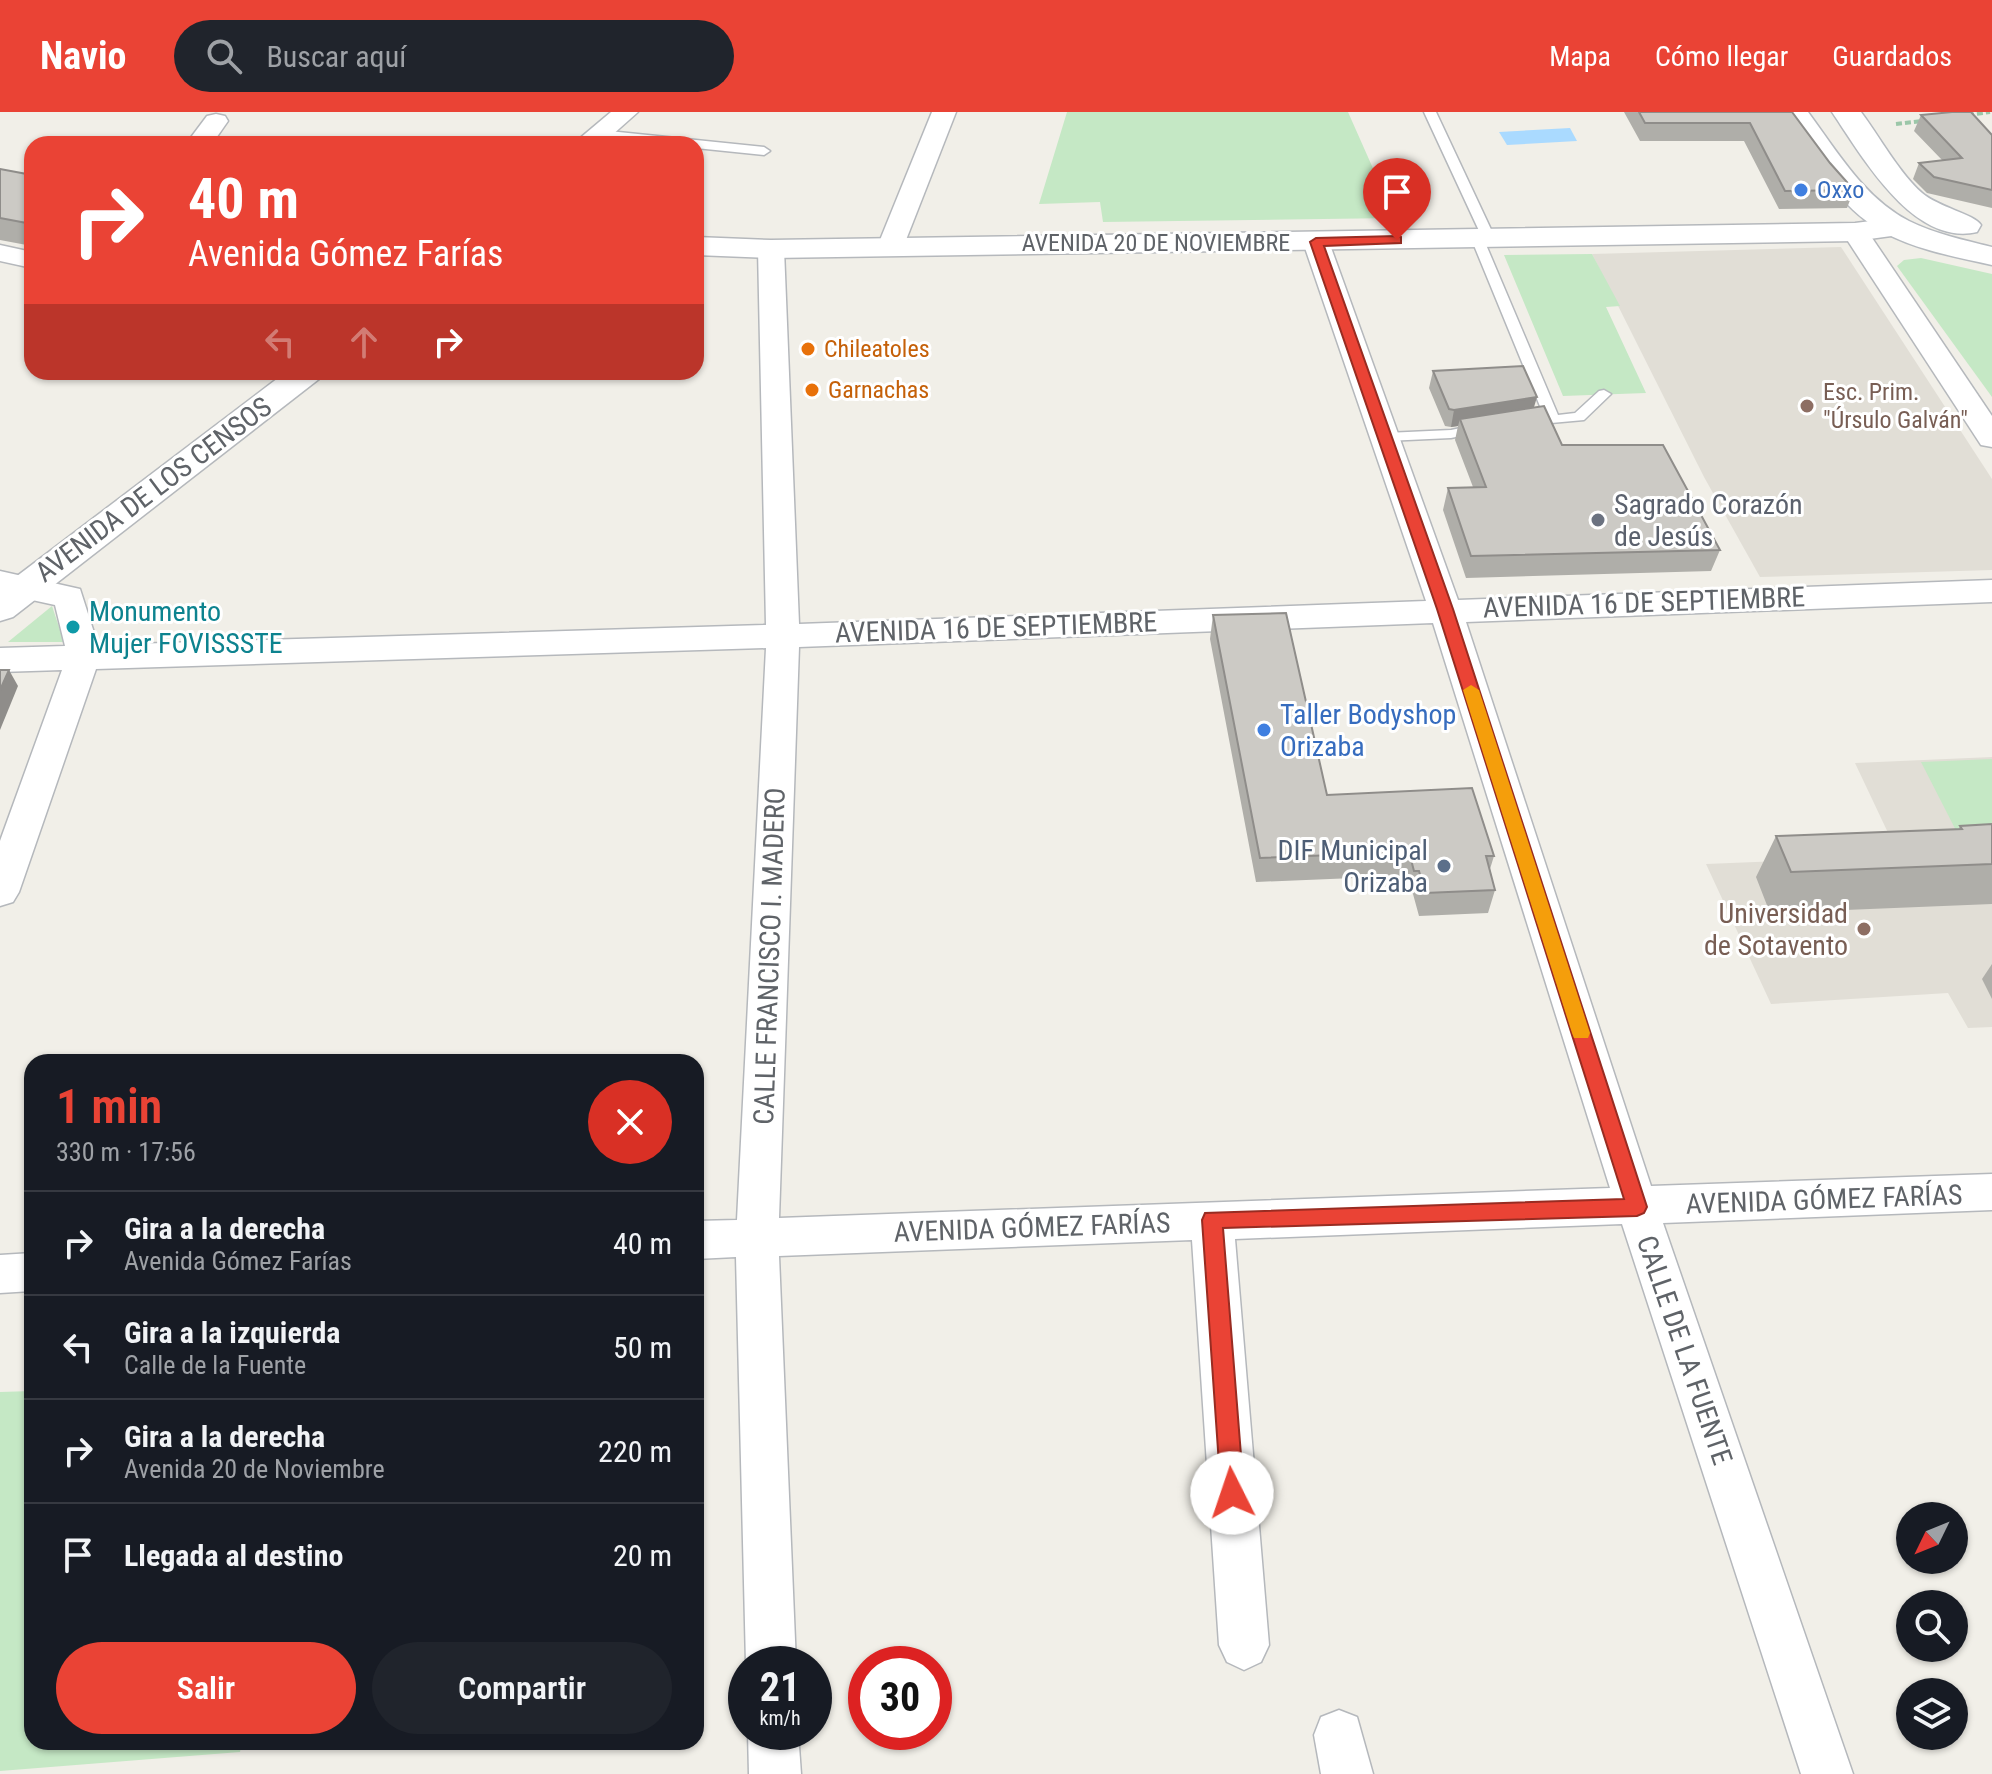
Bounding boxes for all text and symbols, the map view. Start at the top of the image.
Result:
search box [174,20,734,92]
text: Navio [40,34,126,78]
icon: search [202,34,246,78]
text: Buscar aquí [266,39,406,74]
text: Mapa [1549,40,1611,73]
text: Cómo llegar [1655,40,1788,73]
text: Guardados [1832,40,1952,73]
pin [1363,158,1431,240]
text: 40 m [188,166,299,232]
icon: right [56,168,160,272]
icon: arrive [1375,170,1419,214]
place label: Oxxo [1817,176,1864,204]
marker: Oxxo [1792,181,1810,199]
street label: AVENIDA 20 DE NOVIEMBRE [1022,229,1290,257]
text: Avenida Gómez Farías [188,233,503,275]
icon: left [258,320,302,364]
icon: ahead [342,320,386,364]
icon: right [426,320,470,364]
place label: Chileatoles [824,335,930,363]
marker: Chileatoles [799,340,817,358]
place label: Garnachas [828,376,929,404]
place label: Esc. Prim. "Úrsulo Galván" [1823,378,1968,434]
marker: Garnachas [803,381,821,399]
street label: AVENIDA DE LOS CENSOS [29,390,278,589]
marker: Esc. Prim. "Úrsulo Galván" [1798,397,1816,415]
place label: Sagrado Corazón de Jesús [1614,488,1803,553]
marker: Sagrado Corazón de Jesús [1589,511,1607,529]
street label: AVENIDA 16 DE SEPTIEMBRE [1482,580,1806,625]
place label: Monumento Mujer FOVISSSTE [89,595,283,660]
street label: AVENIDA 16 DE SEPTIEMBRE [834,605,1158,650]
marker: Monumento Mujer FOVISSSTE [64,618,82,636]
place label: Taller Bodyshop Orizaba [1280,698,1456,763]
marker: Taller Bodyshop Orizaba [1255,721,1273,739]
street label: CALLE FRANCISCO I. MADERO [747,787,792,1125]
place label: DIF Municipal Orizaba [1277,834,1428,899]
marker: DIF Municipal Orizaba [1435,857,1453,875]
place label: Universidad de Sotavento [1704,897,1848,962]
marker: Universidad de Sotavento [1855,920,1873,938]
text: 1 min [56,1078,162,1135]
button: close [588,1080,672,1164]
text: 330 m · 17:56 [56,1137,196,1167]
street label: AVENIDA GÓMEZ FARÍAS [1685,1178,1963,1221]
street label: AVENIDA GÓMEZ FARÍAS [893,1206,1171,1249]
text: Gira a la derecha [124,1211,325,1246]
icon: right [56,1221,100,1265]
text: 40 m [613,1226,672,1261]
street label: CALLE DE LA FUENTE [1630,1231,1739,1469]
text: Avenida Gómez Farías [124,1246,352,1276]
text: Gira a la izquierda [124,1315,340,1350]
icon: left [56,1325,100,1369]
text: 50 m [613,1330,672,1365]
text: Calle de la Fuente [124,1350,306,1380]
text: Gira a la derecha [124,1419,325,1454]
icon: right [56,1429,100,1473]
text: 220 m [598,1434,672,1469]
position arrow [1190,1451,1274,1535]
text: Avenida 20 de Noviembre [124,1454,385,1484]
north arrow [1896,1502,1968,1574]
map controls [1896,1502,1968,1750]
icon: arrive [56,1533,100,1577]
text: Llegada al destino [124,1538,343,1573]
text: 20 m [613,1538,672,1573]
button: search [1896,1590,1968,1662]
button: Salir [56,1642,356,1734]
button: Compartir [372,1642,672,1734]
speed limit sign: 30 [848,1646,952,1750]
text: 21 [760,1664,800,1711]
button: layers [1896,1678,1968,1750]
text: km/h [759,1706,801,1730]

